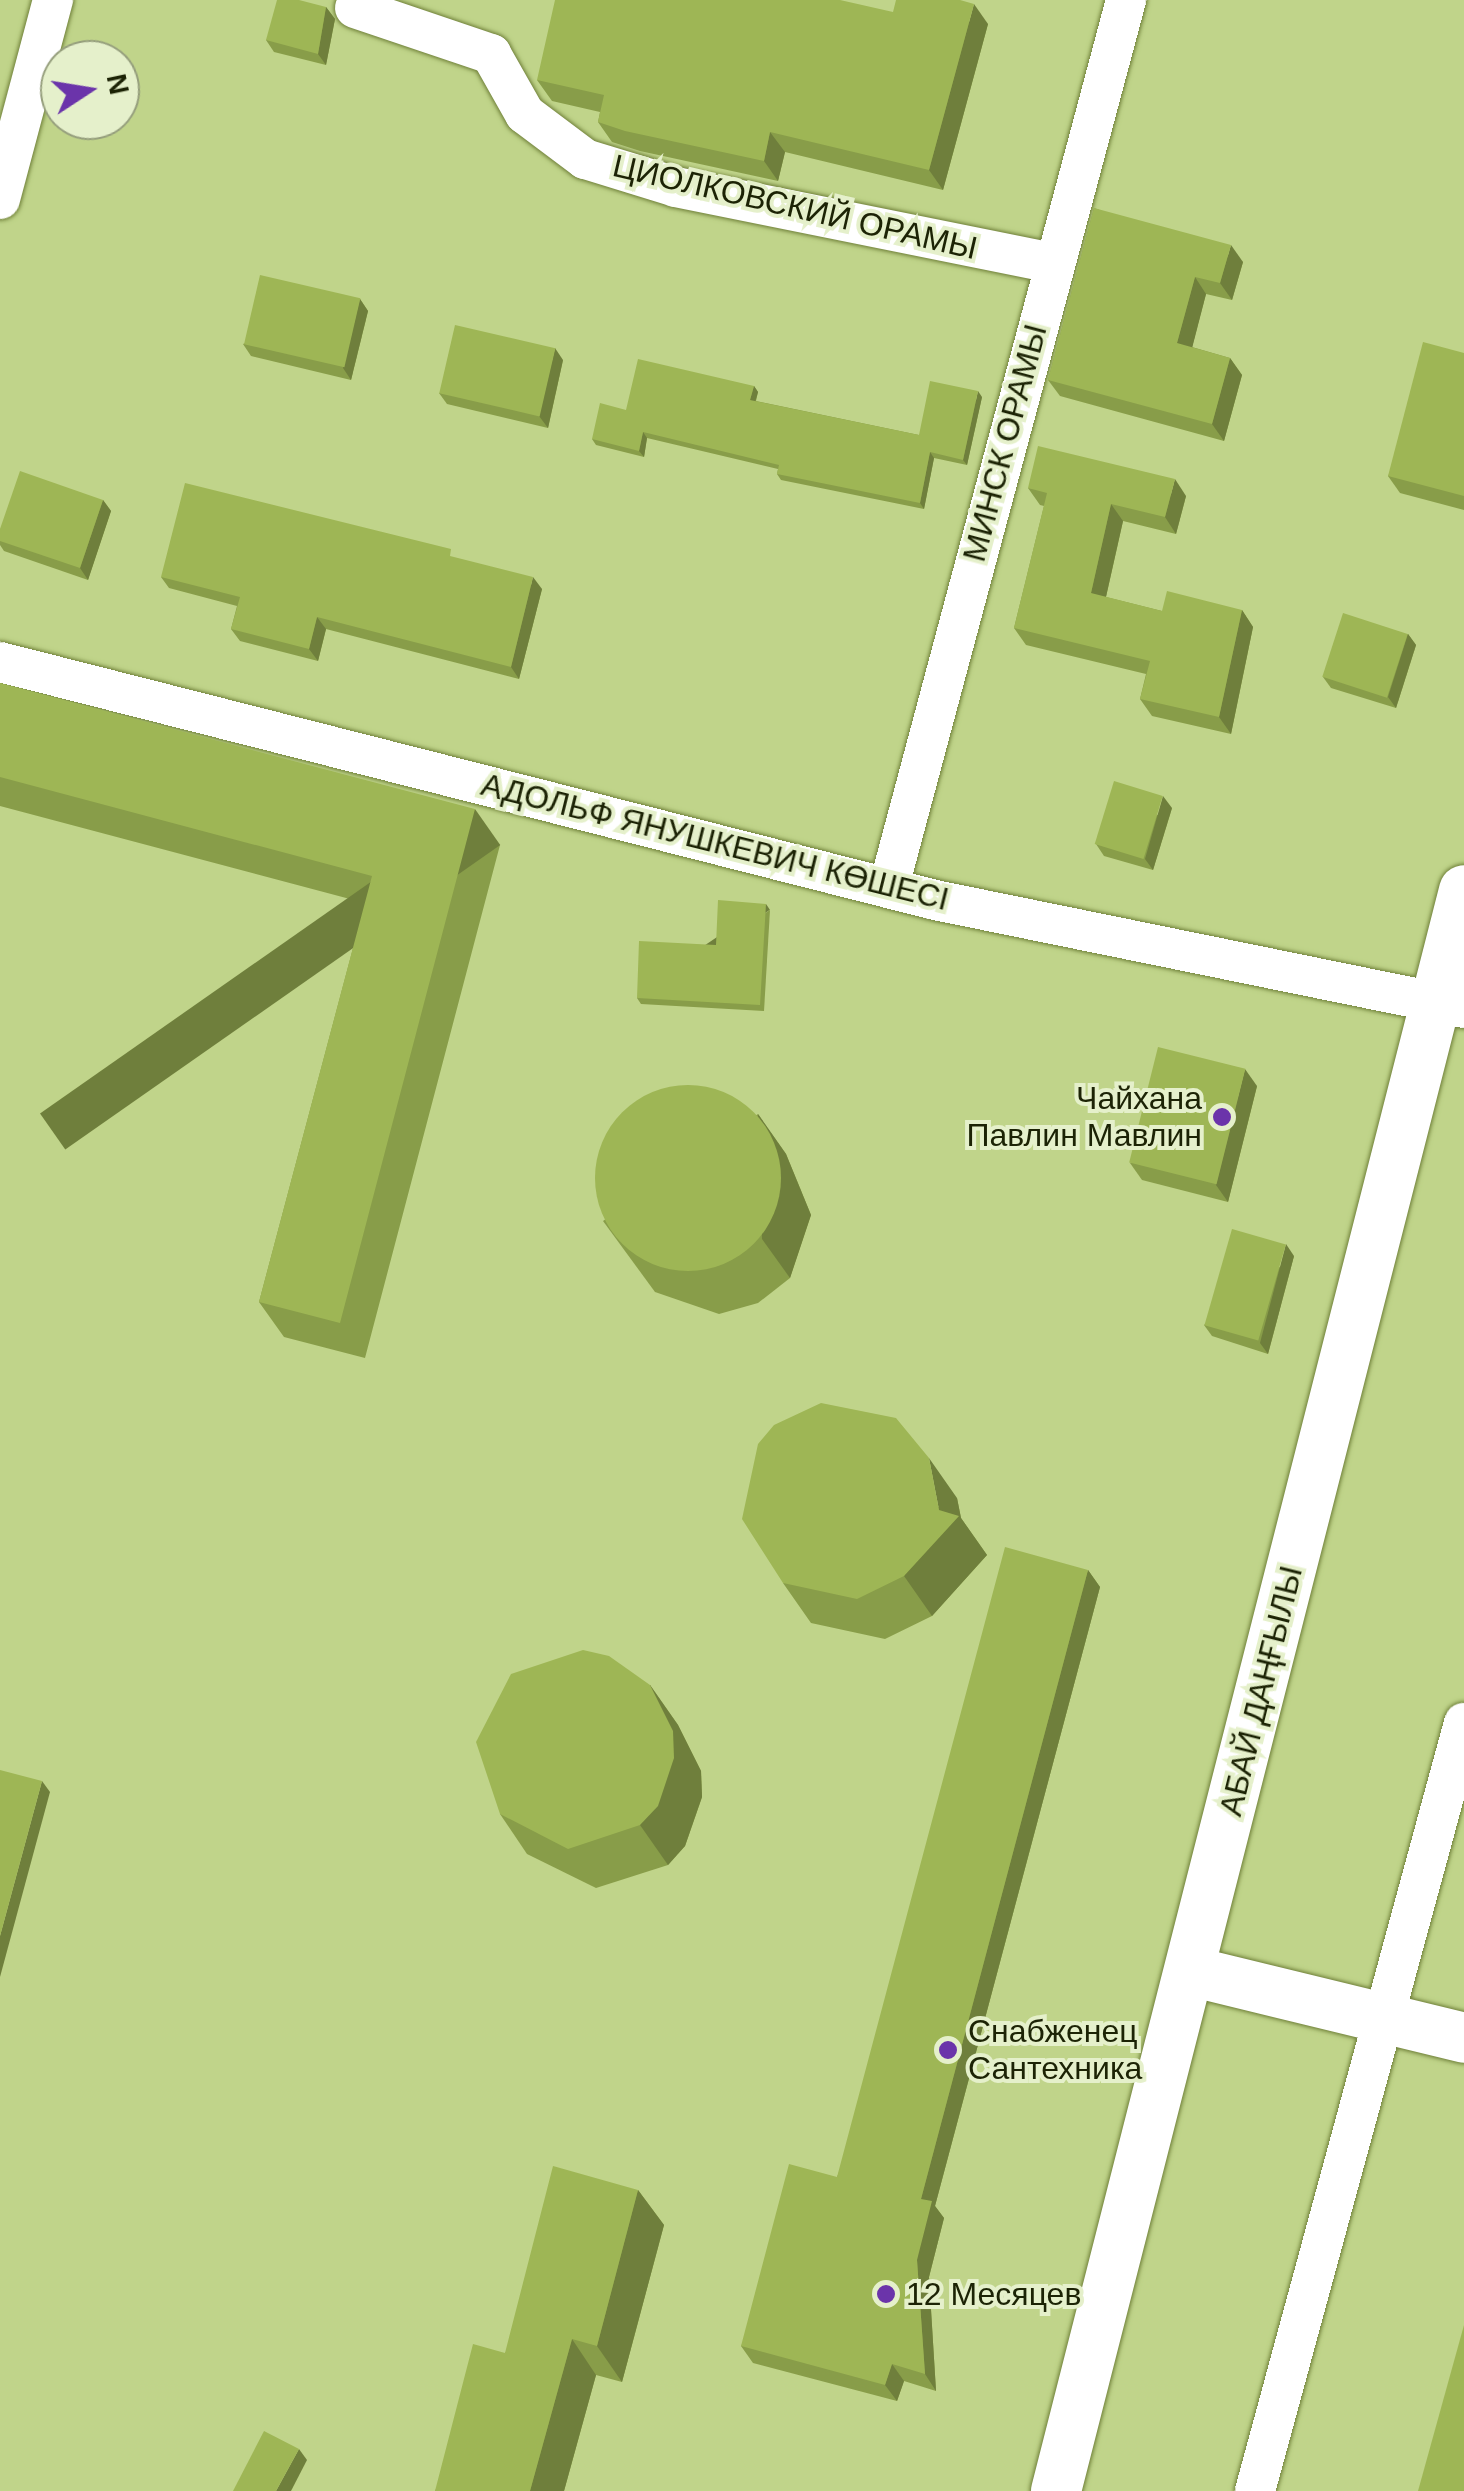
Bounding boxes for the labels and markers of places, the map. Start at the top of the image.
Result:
place label: Чайхана Павлин Мавлин [967,1080,1202,1155]
marker: Чайхана Павлин Мавлин [1211,1106,1233,1128]
place label: Снабженец Сантехника [968,2013,1142,2088]
marker: Снабженец Сантехника [937,2039,959,2061]
place label: 12 Месяцев [906,2275,1081,2313]
marker: 12 Месяцев [875,2283,897,2305]

